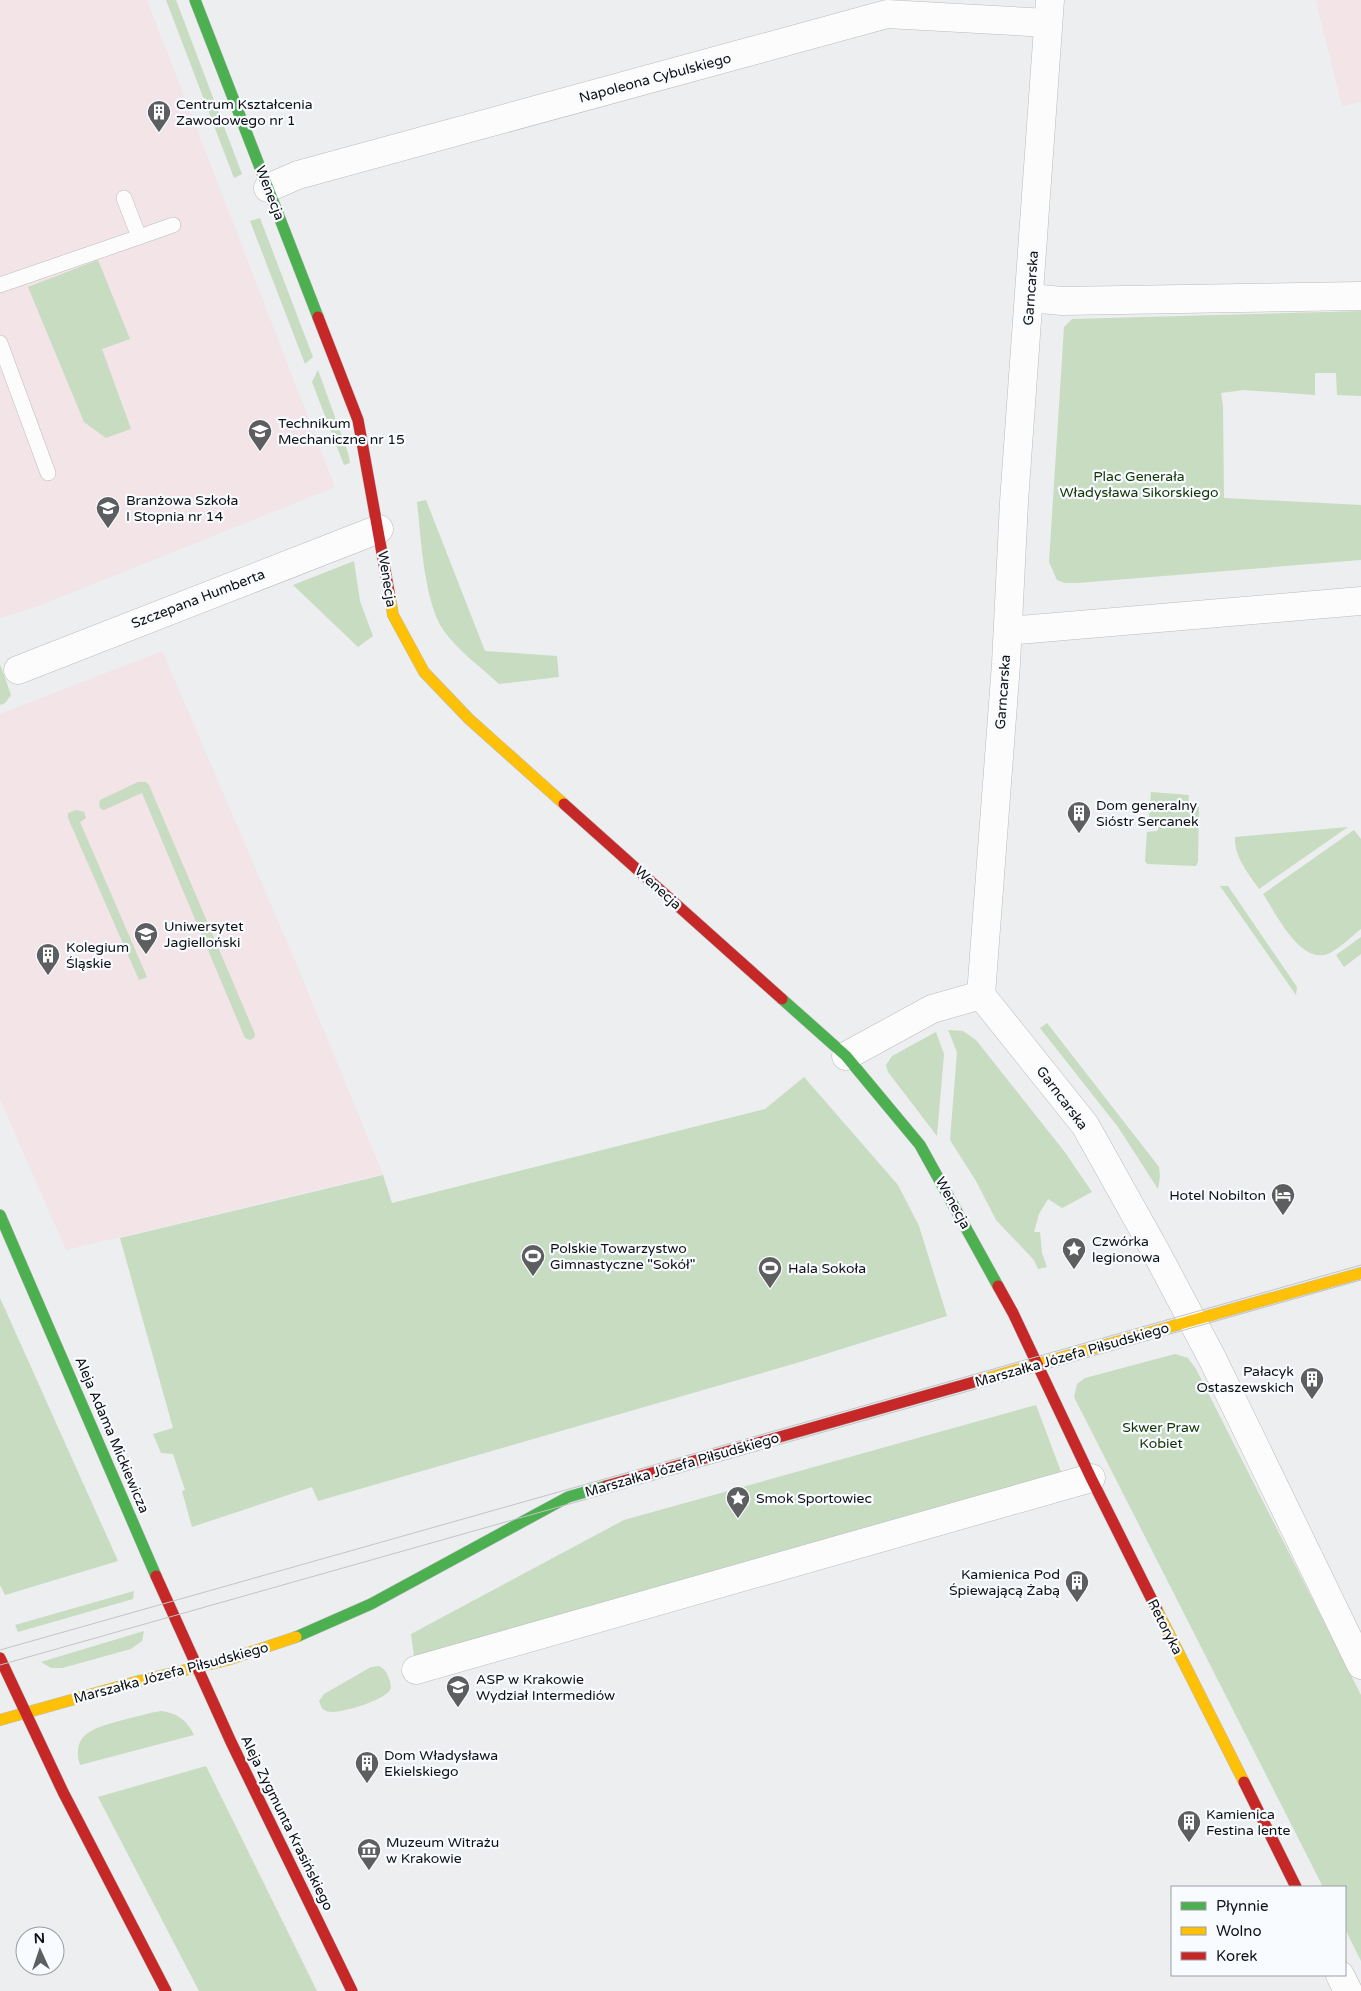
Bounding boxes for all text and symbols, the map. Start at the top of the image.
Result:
street label: Napoleona Cybulskiego [577,49,733,107]
place label: Centrum Kształcenia Zawodowego nr 1 [176,96,313,129]
building icon: Centrum Kształcenia Zawodowego nr 1 [146,99,172,133]
street label: Wenecja [252,163,288,223]
street label: Garncarska [1020,250,1042,326]
place label: Technikum Mechaniczne nr 15 [278,415,405,448]
school or university icon: Technikum Mechaniczne nr 15 [247,418,273,452]
park label: Plac Generała Władysława Sikorskiego [1059,468,1219,501]
place label: Branżowa Szkoła I Stopnia nr 14 [126,492,238,525]
school or university icon: Branżowa Szkoła I Stopnia nr 14 [95,495,121,529]
street label: Wenecja [374,550,400,608]
street label: Szczepana Humberta [129,566,267,632]
street label: Garncarska [992,654,1014,730]
place label: Dom generalny Sióstr Sercanek [1096,797,1199,830]
building icon: Dom generalny Sióstr Sercanek [1066,800,1092,834]
street label: Wenecja [631,863,685,913]
place label: Uniwersytet Jagielloński [164,918,244,951]
school or university icon: Uniwersytet Jagielloński [133,921,159,955]
place label: Kolegium Śląskie [66,939,129,972]
building icon: Kolegium Śląskie [35,942,61,976]
street label: Garncarska [1033,1063,1091,1133]
street label: Wenecja [932,1174,974,1232]
hotel icon: Hotel Nobilton [1270,1182,1296,1216]
place label: Hotel Nobilton [1169,1187,1266,1204]
place label: Czwórka legionowa [1092,1233,1160,1266]
place icon: Czwórka legionowa [1061,1236,1087,1270]
place label: Polskie Towarzystwo Gimnastyczne "Sokół" [550,1240,696,1273]
sports icon: Polskie Towarzystwo Gimnastyczne "Sokół" [520,1243,546,1277]
sports icon: Hala Sokoła [757,1255,783,1289]
place label: Hala Sokoła [788,1260,866,1277]
street label: Marszałka Józefa Piłsudskiego [973,1319,1171,1391]
street label: Aleja Adama Mickiewicza [71,1354,153,1516]
place label: Pałacyk Ostaszewskich [1196,1363,1294,1396]
building icon: Pałacyk Ostaszewskich [1299,1366,1325,1400]
park label: Skwer Praw Kobiet [1122,1419,1200,1452]
street label: Marszałka Józefa Piłsudskiego [583,1429,781,1501]
place icon: Smok Sportowiec [725,1485,751,1519]
place label: Smok Sportowiec [756,1490,872,1507]
place label: Kamienica Pod Śpiewającą Żabą [949,1566,1060,1599]
building icon: Kamienica Pod Śpiewającą Żabą [1064,1569,1090,1603]
street label: Retoryka [1144,1596,1186,1658]
street label: Marszałka Józefa Piłsudskiego [72,1639,270,1707]
place label: ASP w Krakowie Wydział Intermediów [476,1671,615,1704]
school or university icon: ASP w Krakowie Wydział Intermediów [445,1674,471,1708]
street label: Aleja Zygmunta Krasińskiego [237,1733,337,1913]
place label: Dom Władysława Ekielskiego [384,1747,498,1780]
building icon: Dom Władysława Ekielskiego [354,1750,380,1784]
place label: Kamienica Festina lente [1206,1806,1290,1839]
building icon: Kamienica Festina lente [1176,1809,1202,1843]
place label: Muzeum Witrażu w Krakowie [386,1834,499,1867]
museum icon: Muzeum Witrażu w Krakowie [356,1837,382,1871]
legend [1171,1886,1346,1976]
text: Płynnie [1216,1897,1269,1915]
text: Wolno [1216,1922,1262,1940]
north arrow [15,1926,65,1976]
text: N [33,1930,45,1947]
text: Korek [1216,1947,1257,1965]

